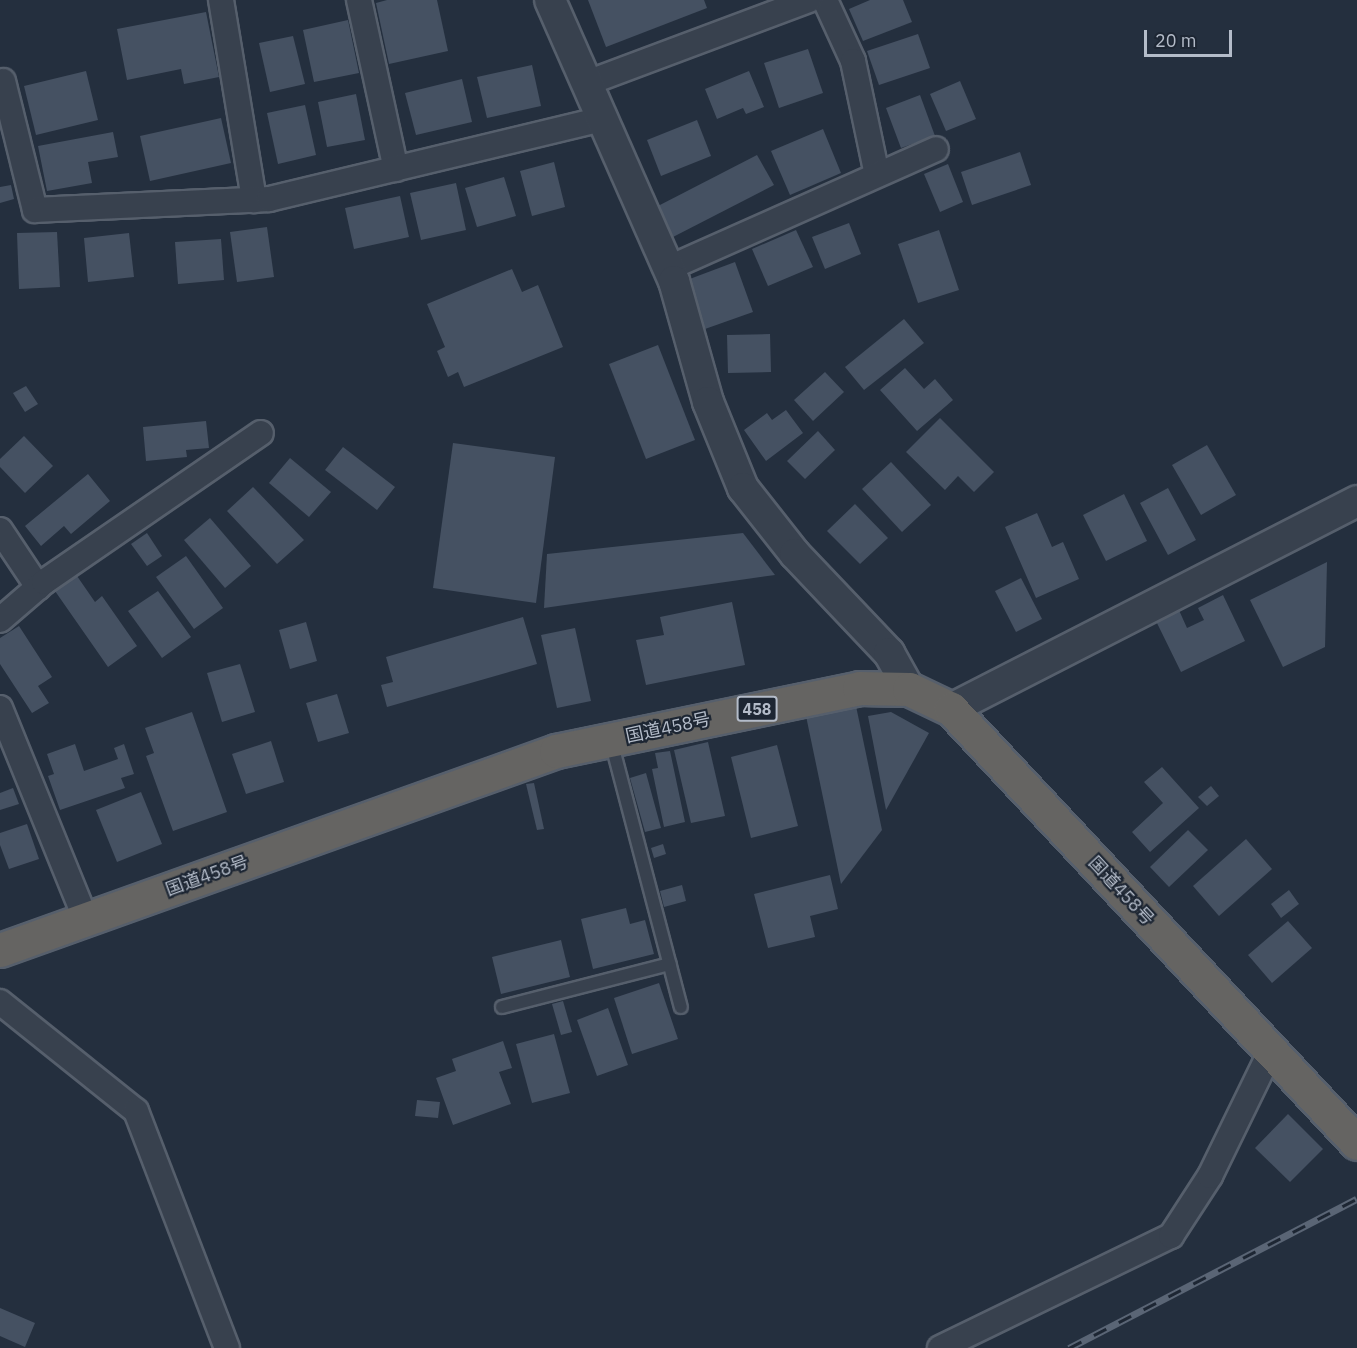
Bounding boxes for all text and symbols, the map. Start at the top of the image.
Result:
scale bar [1147,18,1236,56]
text: 20 m [1155,29,1197,52]
road number: 458 [736,696,778,722]
street label: 国道458号 [623,708,713,748]
street label: 国道458号 [163,851,251,901]
street label: 国道458号 [1084,852,1158,930]

